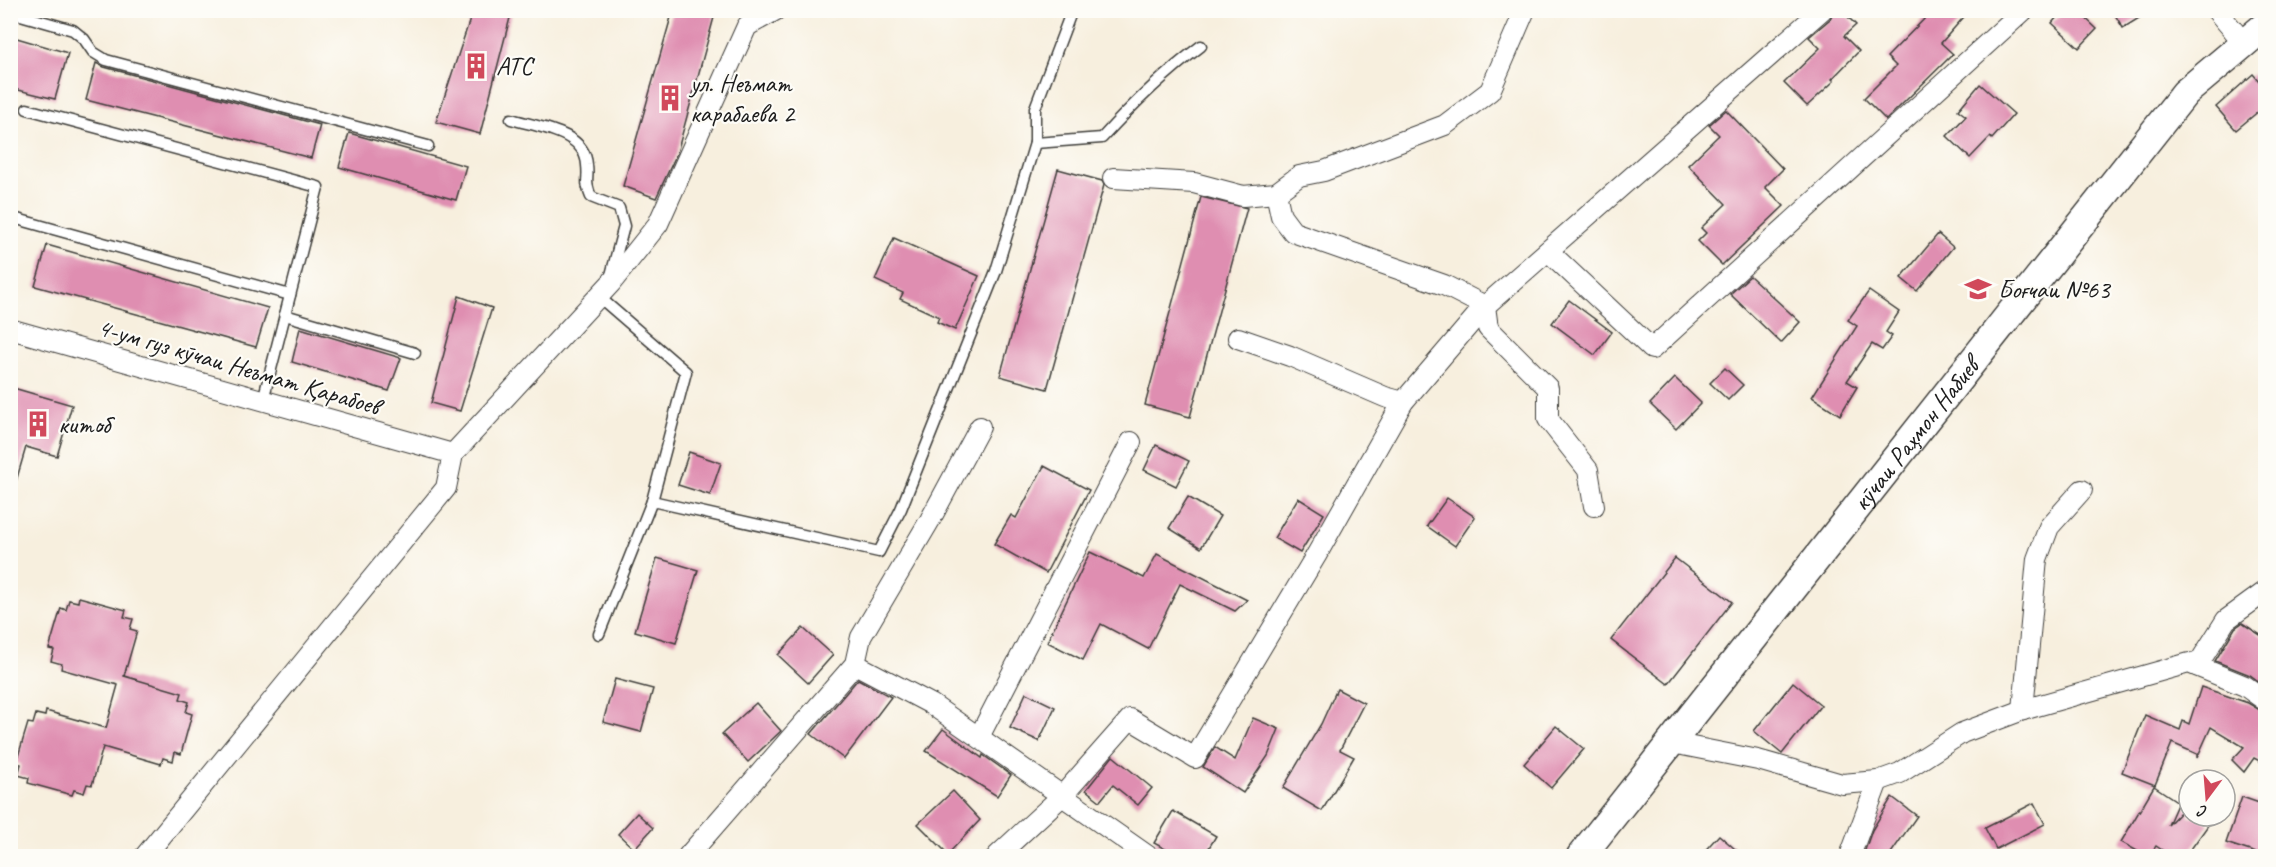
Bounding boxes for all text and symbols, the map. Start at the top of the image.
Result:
place label: АТС [496,50,536,83]
building icon: АТС [461,51,491,81]
place label: ул. Неъмат карабаева 2 [688,67,796,130]
building icon: ул. Неъмат карабаева 2 [655,83,685,113]
place label: Боғчаи №63 [1998,273,2112,306]
school or university icon: Боғчаи №63 [1963,274,1993,304]
street label: 4-ум гуз кӯчаи Неъмат Қарабоев [94,310,388,424]
street label: кӯчаи Раҳмон Набиев [1845,346,1990,518]
place label: китоб [58,408,115,441]
building icon: китоб [23,409,53,439]
north arrow [2177,768,2237,828]
text: С [2195,800,2210,822]

